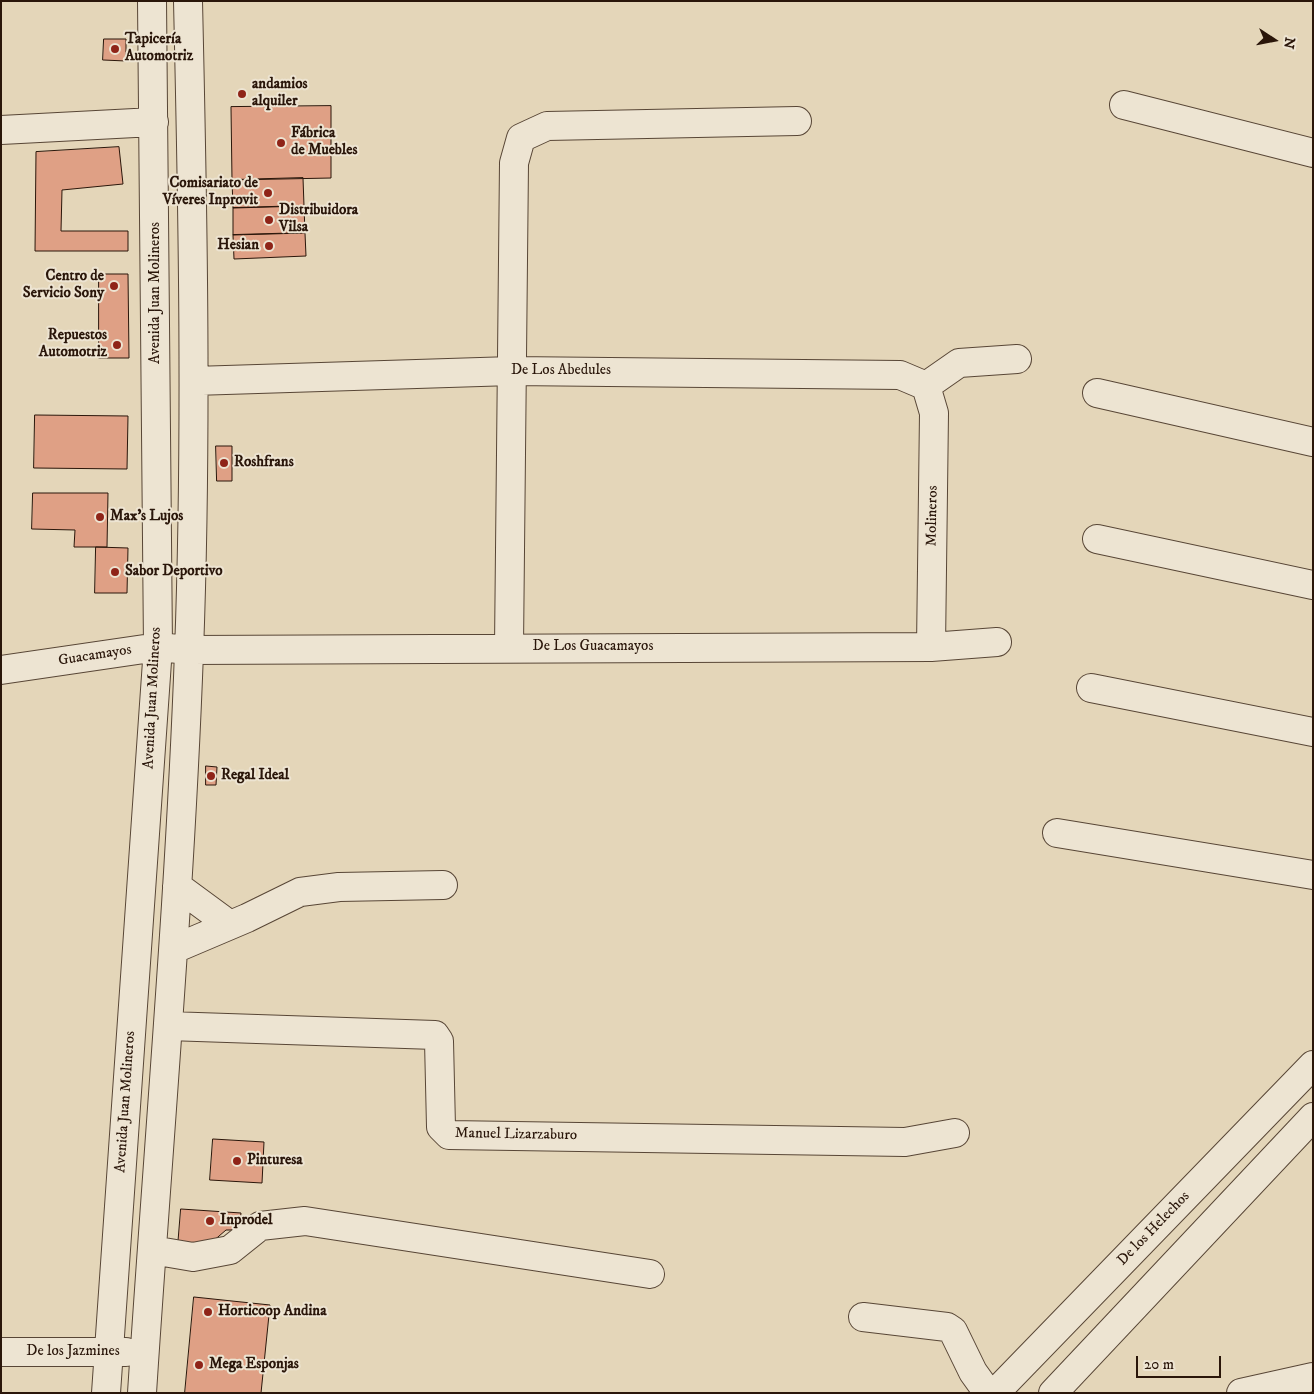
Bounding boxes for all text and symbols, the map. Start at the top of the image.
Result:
north arrow [1249,15,1299,65]
place label: Tapicería Automotriz [125,31,193,66]
text: N [1279,36,1299,50]
marker: Tapicería Automotriz [109,43,121,55]
place label: andamios alquiler [252,76,307,111]
marker: andamios alquiler [236,88,248,100]
place label: Fábrica de Muebles [291,125,357,160]
marker: Fábrica de Muebles [275,137,287,149]
place label: Comisariato de Víveres Inprovit [163,175,258,210]
marker: Comisariato de Víveres Inprovit [262,187,274,199]
place label: Distribuidora Vilsa [279,202,358,237]
marker: Distribuidora Vilsa [263,214,275,226]
street label: Avenida Juan Molineros [147,222,165,364]
place label: Hesian [217,237,259,255]
marker: Hesian [263,240,275,252]
place label: Centro de Servicio Sony [23,268,104,303]
marker: Centro de Servicio Sony [108,280,120,292]
place label: Repuestos Automotriz [39,327,107,362]
marker: Repuestos Automotriz [111,339,123,351]
street label: De Los Abedules [511,362,611,380]
place label: Roshfrans [234,454,294,472]
marker: Roshfrans [218,457,230,469]
street label: Molineros [923,485,943,547]
place label: Max's Lujos [110,508,183,526]
marker: Max's Lujos [94,511,106,523]
place label: Sabor Deportivo [125,563,223,581]
marker: Sabor Deportivo [109,566,121,578]
street label: Avenida Juan Molineros [140,627,166,769]
street label: De Los Guacamayos [533,638,653,656]
street label: Guacamayos [57,641,133,671]
place label: Regal Ideal [221,767,289,785]
marker: Regal Ideal [205,770,217,782]
street label: Avenida Juan Molineros [112,1030,140,1174]
street label: Manuel Lizarzaburo [455,1125,577,1145]
place label: Pinturesa [247,1152,303,1170]
marker: Pinturesa [231,1155,243,1167]
street label: De los Helechos [1114,1188,1194,1270]
place label: Inprodel [220,1212,273,1230]
marker: Inprodel [204,1215,216,1227]
place label: Horticoop Andina [218,1303,327,1321]
marker: Horticoop Andina [202,1306,214,1318]
street label: De los Jazmines [26,1343,120,1361]
scale bar [1139,1346,1224,1378]
text: 20 m [1144,1355,1174,1374]
place label: Mega Esponjas [209,1356,299,1374]
marker: Mega Esponjas [193,1359,205,1371]

